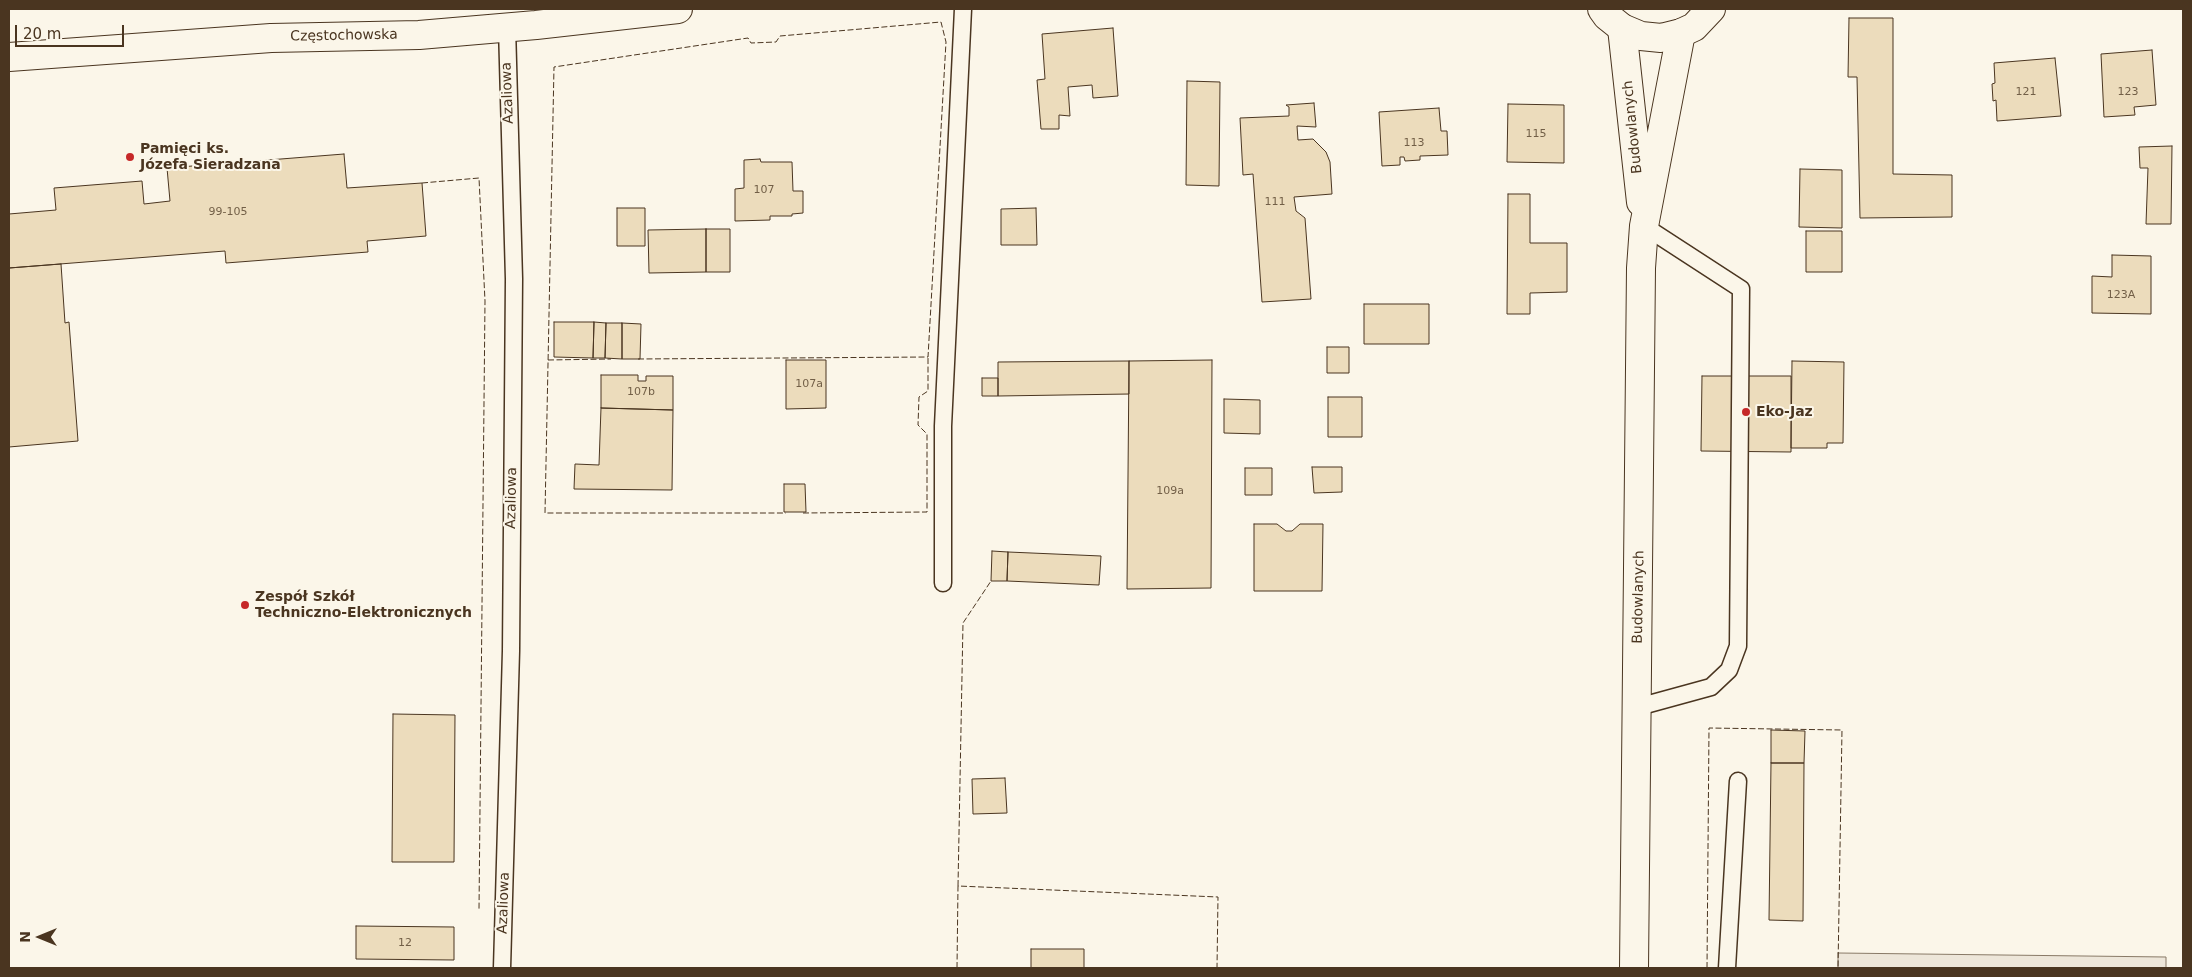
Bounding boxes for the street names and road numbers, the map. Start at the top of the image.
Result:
street label: Częstochowska [290,27,398,45]
street label: Azaliowa [499,62,517,124]
street label: Budowlanych [1620,80,1646,174]
street label: Azaliowa [503,467,521,529]
street label: Budowlanych [1630,550,1648,644]
street label: Azaliowa [495,872,513,934]

